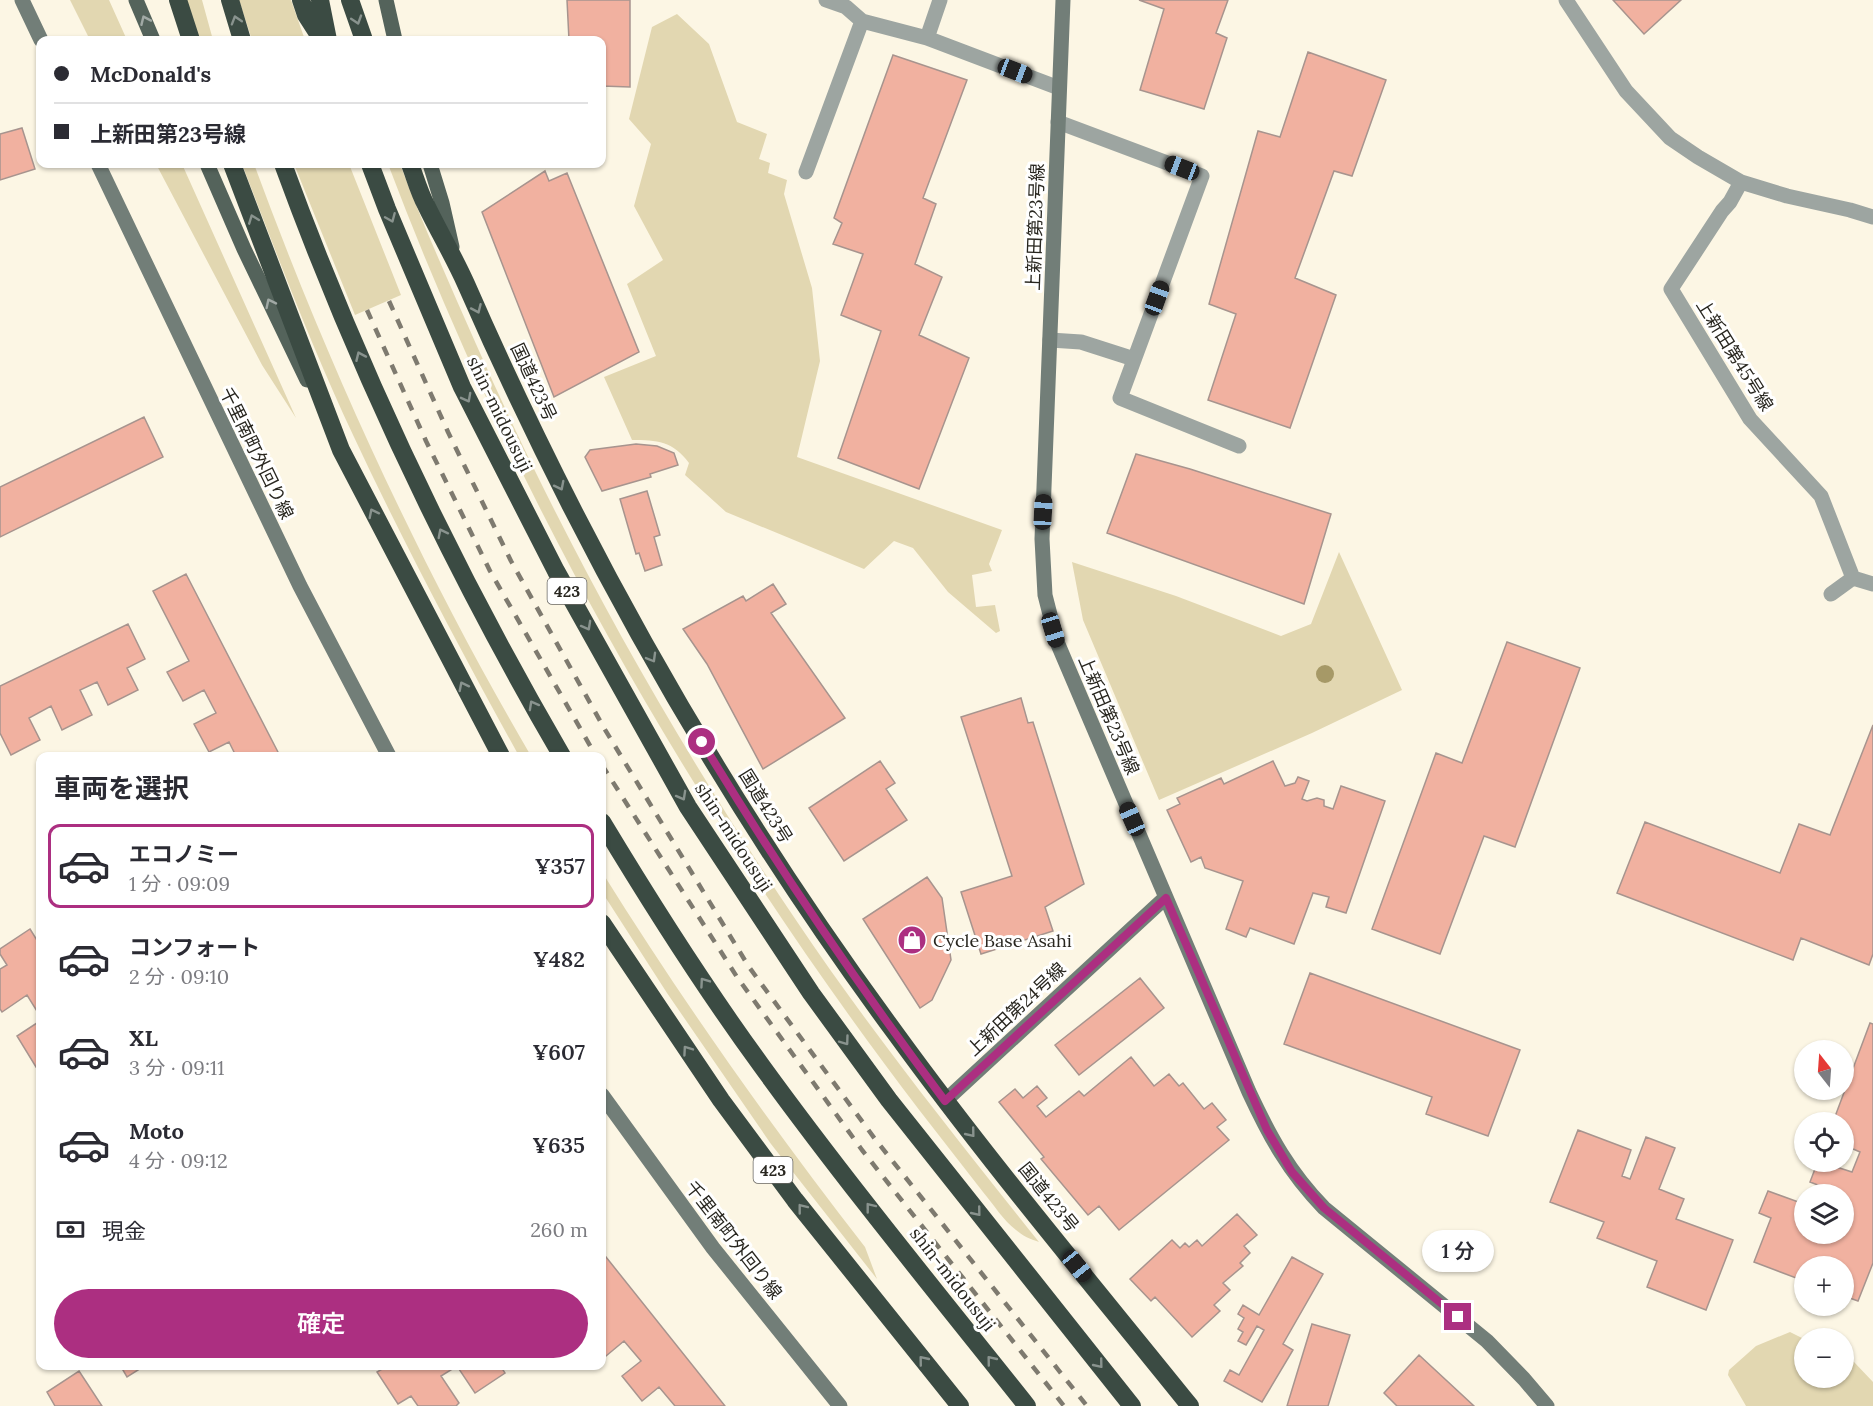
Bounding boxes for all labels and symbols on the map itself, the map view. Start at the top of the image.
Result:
one-way arrow [350,14,362,25]
one-way arrow [231,15,243,26]
one-way arrow [140,16,152,27]
car [995,56,1035,86]
car [1162,153,1202,183]
street label: 上新田第23号線 [1021,163,1049,291]
one-way arrow [384,212,396,223]
one-way arrow [248,214,261,225]
car [1142,278,1172,318]
street label: 上新田第45号線 [1691,295,1779,415]
one-way arrow [265,299,277,310]
one-way arrow [470,303,482,314]
street label: 国道423号 [506,339,562,425]
one-way arrow [355,352,367,363]
street label: shin-midousuji [462,352,538,476]
street label: 千里南町外回り線 [215,383,299,523]
one-way arrow [460,391,472,402]
one-way arrow [553,480,564,490]
car [1033,494,1053,530]
one-way arrow [369,509,380,519]
one-way arrow [438,528,450,539]
road number: 423 [548,578,586,604]
car [1039,610,1067,650]
one-way arrow [579,620,591,630]
one-way arrow [645,652,656,662]
street label: 上新田第23号線 [1074,652,1144,778]
one-way arrow [459,682,470,692]
one-way arrow [529,701,541,711]
route start [688,728,715,755]
street label: 国道423号 [734,765,798,847]
street label: shin-midousuji [690,778,778,896]
one-way arrow [675,790,686,801]
car [1116,799,1148,839]
shop icon: Cycle Base Asahi [896,924,928,956]
place label: Cycle Base Asahi [933,929,1072,952]
street label: 上新田第24号線 [962,957,1070,1061]
one-way arrow [700,977,711,988]
one-way arrow [838,1034,849,1045]
north arrow [1794,1040,1854,1100]
one-way arrow [683,1046,694,1057]
one-way arrow [964,1126,975,1137]
road number: 423 [754,1157,792,1183]
street label: 国道423号 [1014,1157,1084,1237]
street label: 千里南町外回り線 [681,1176,787,1304]
one-way arrow [798,1203,809,1214]
one-way arrow [866,1203,877,1214]
one-way arrow [970,1205,981,1216]
street label: shin-midousuji [905,1222,1001,1336]
callout: 1 分 [1422,1230,1494,1272]
car [1059,1246,1095,1286]
route end [1444,1303,1471,1330]
one-way arrow [920,1356,931,1367]
one-way arrow [987,1356,998,1367]
one-way arrow [1091,1357,1102,1368]

